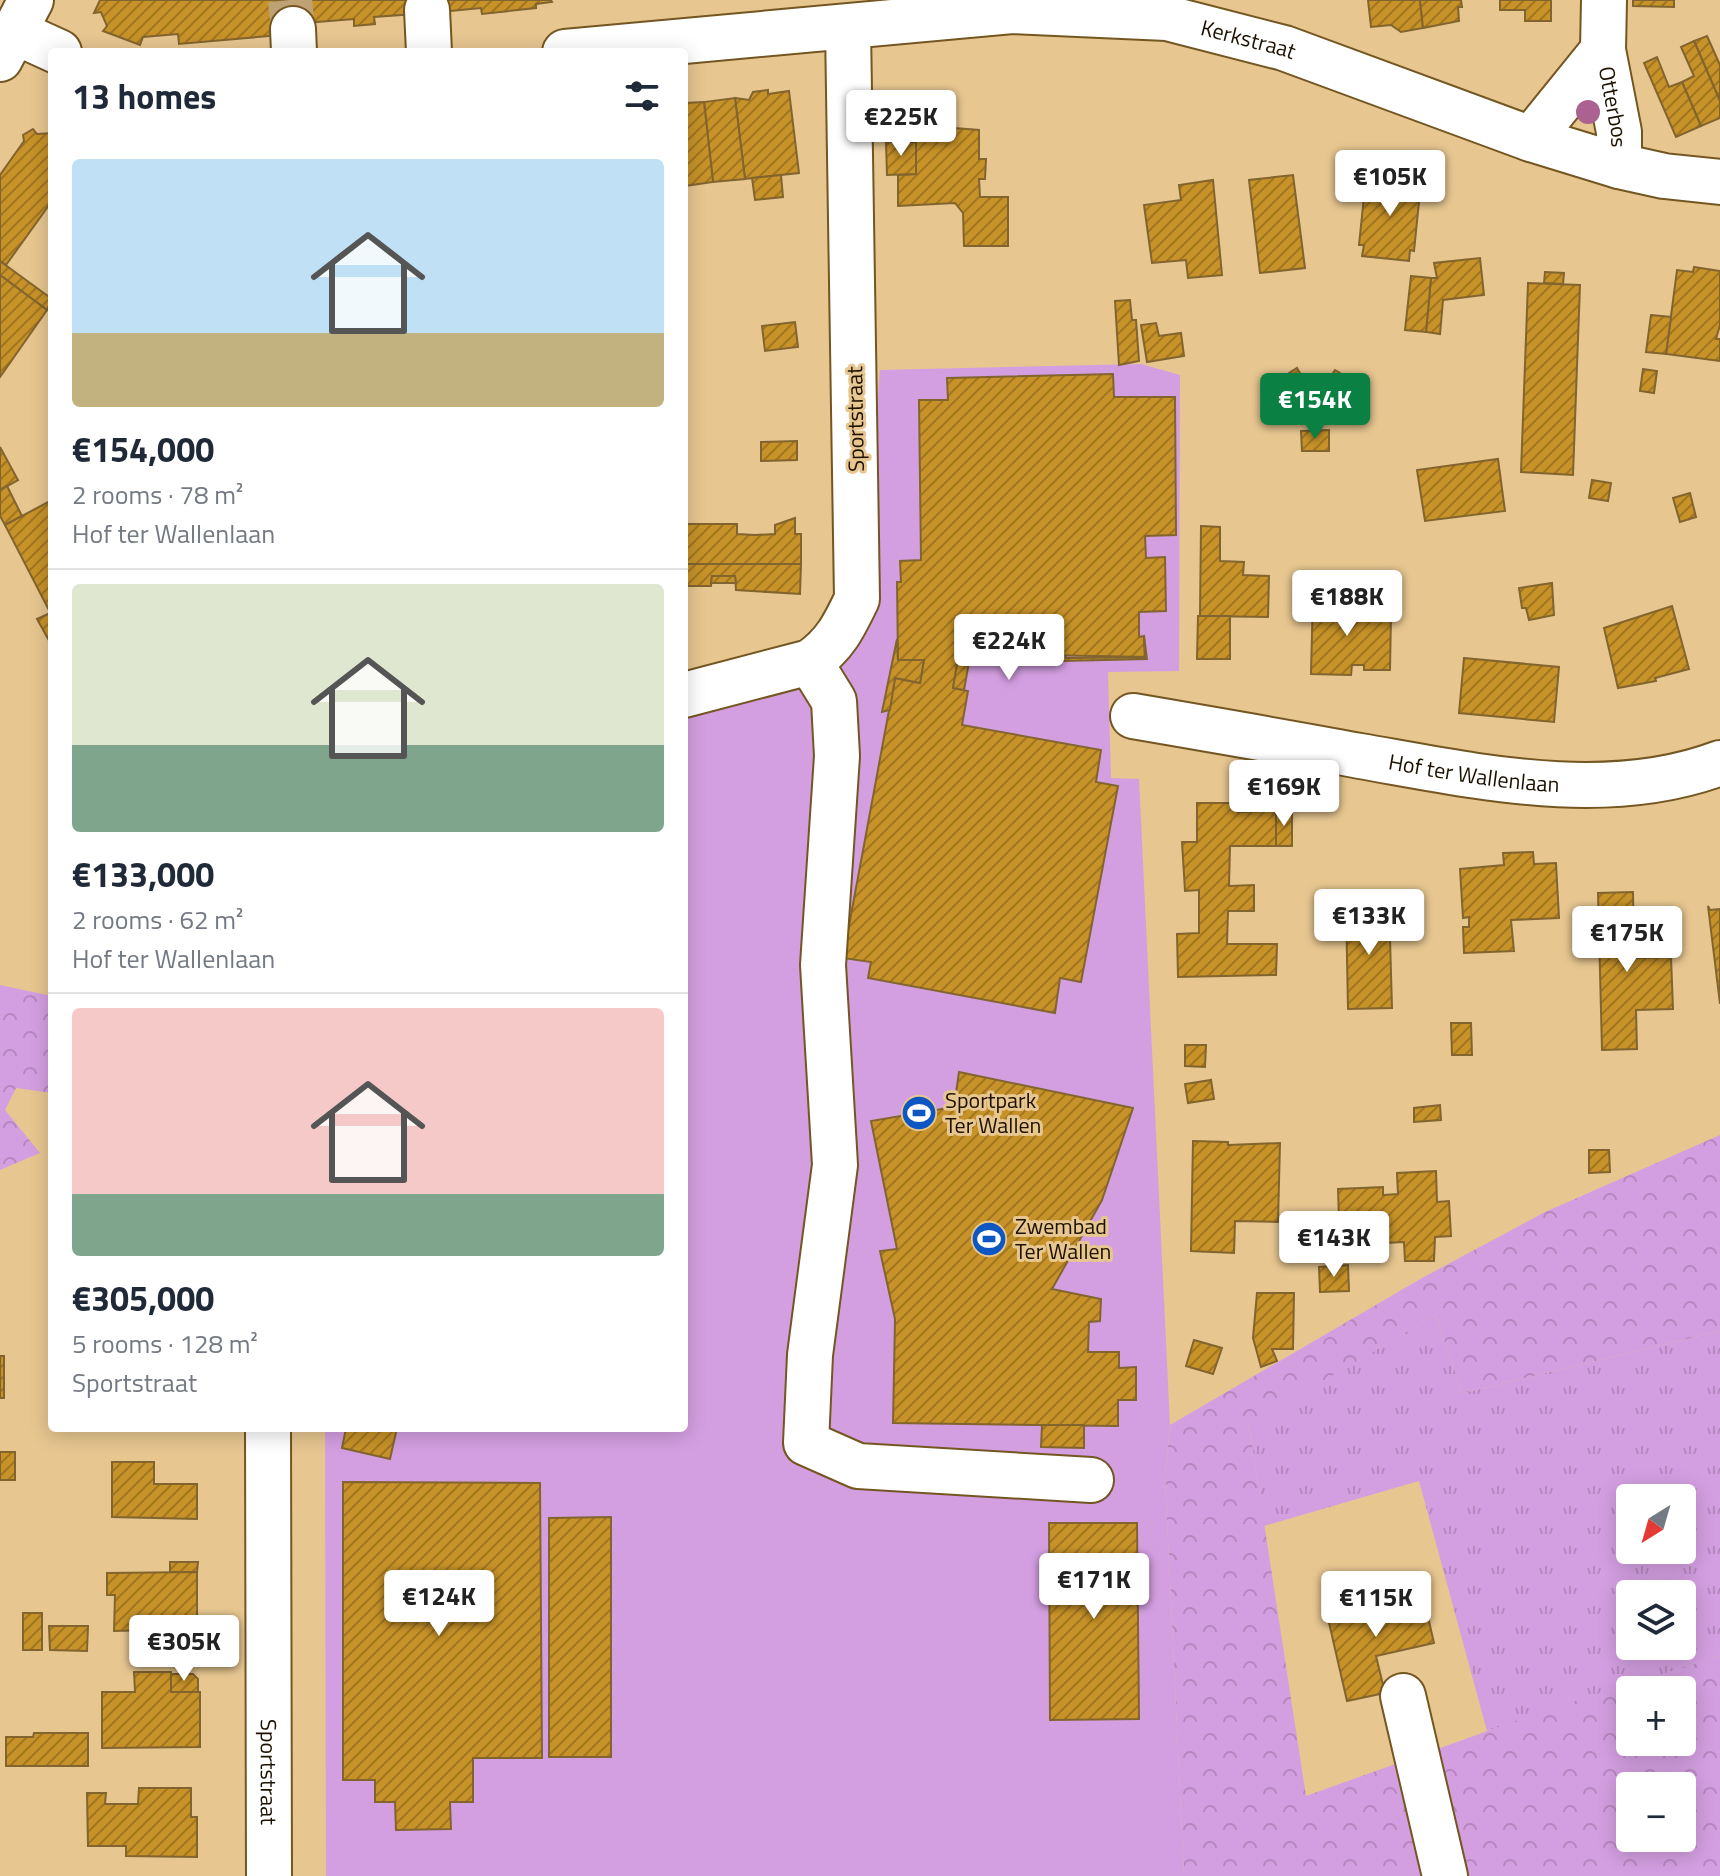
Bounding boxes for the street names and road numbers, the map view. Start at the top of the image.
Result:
street label: Kerkstraat [1197,10,1301,68]
street label: Otterbos [1590,63,1637,148]
street label: Sportstraat [837,366,873,472]
street label: Hof ter Wallenlaan [1386,744,1560,801]
street label: Sportstraat [252,1719,286,1825]

